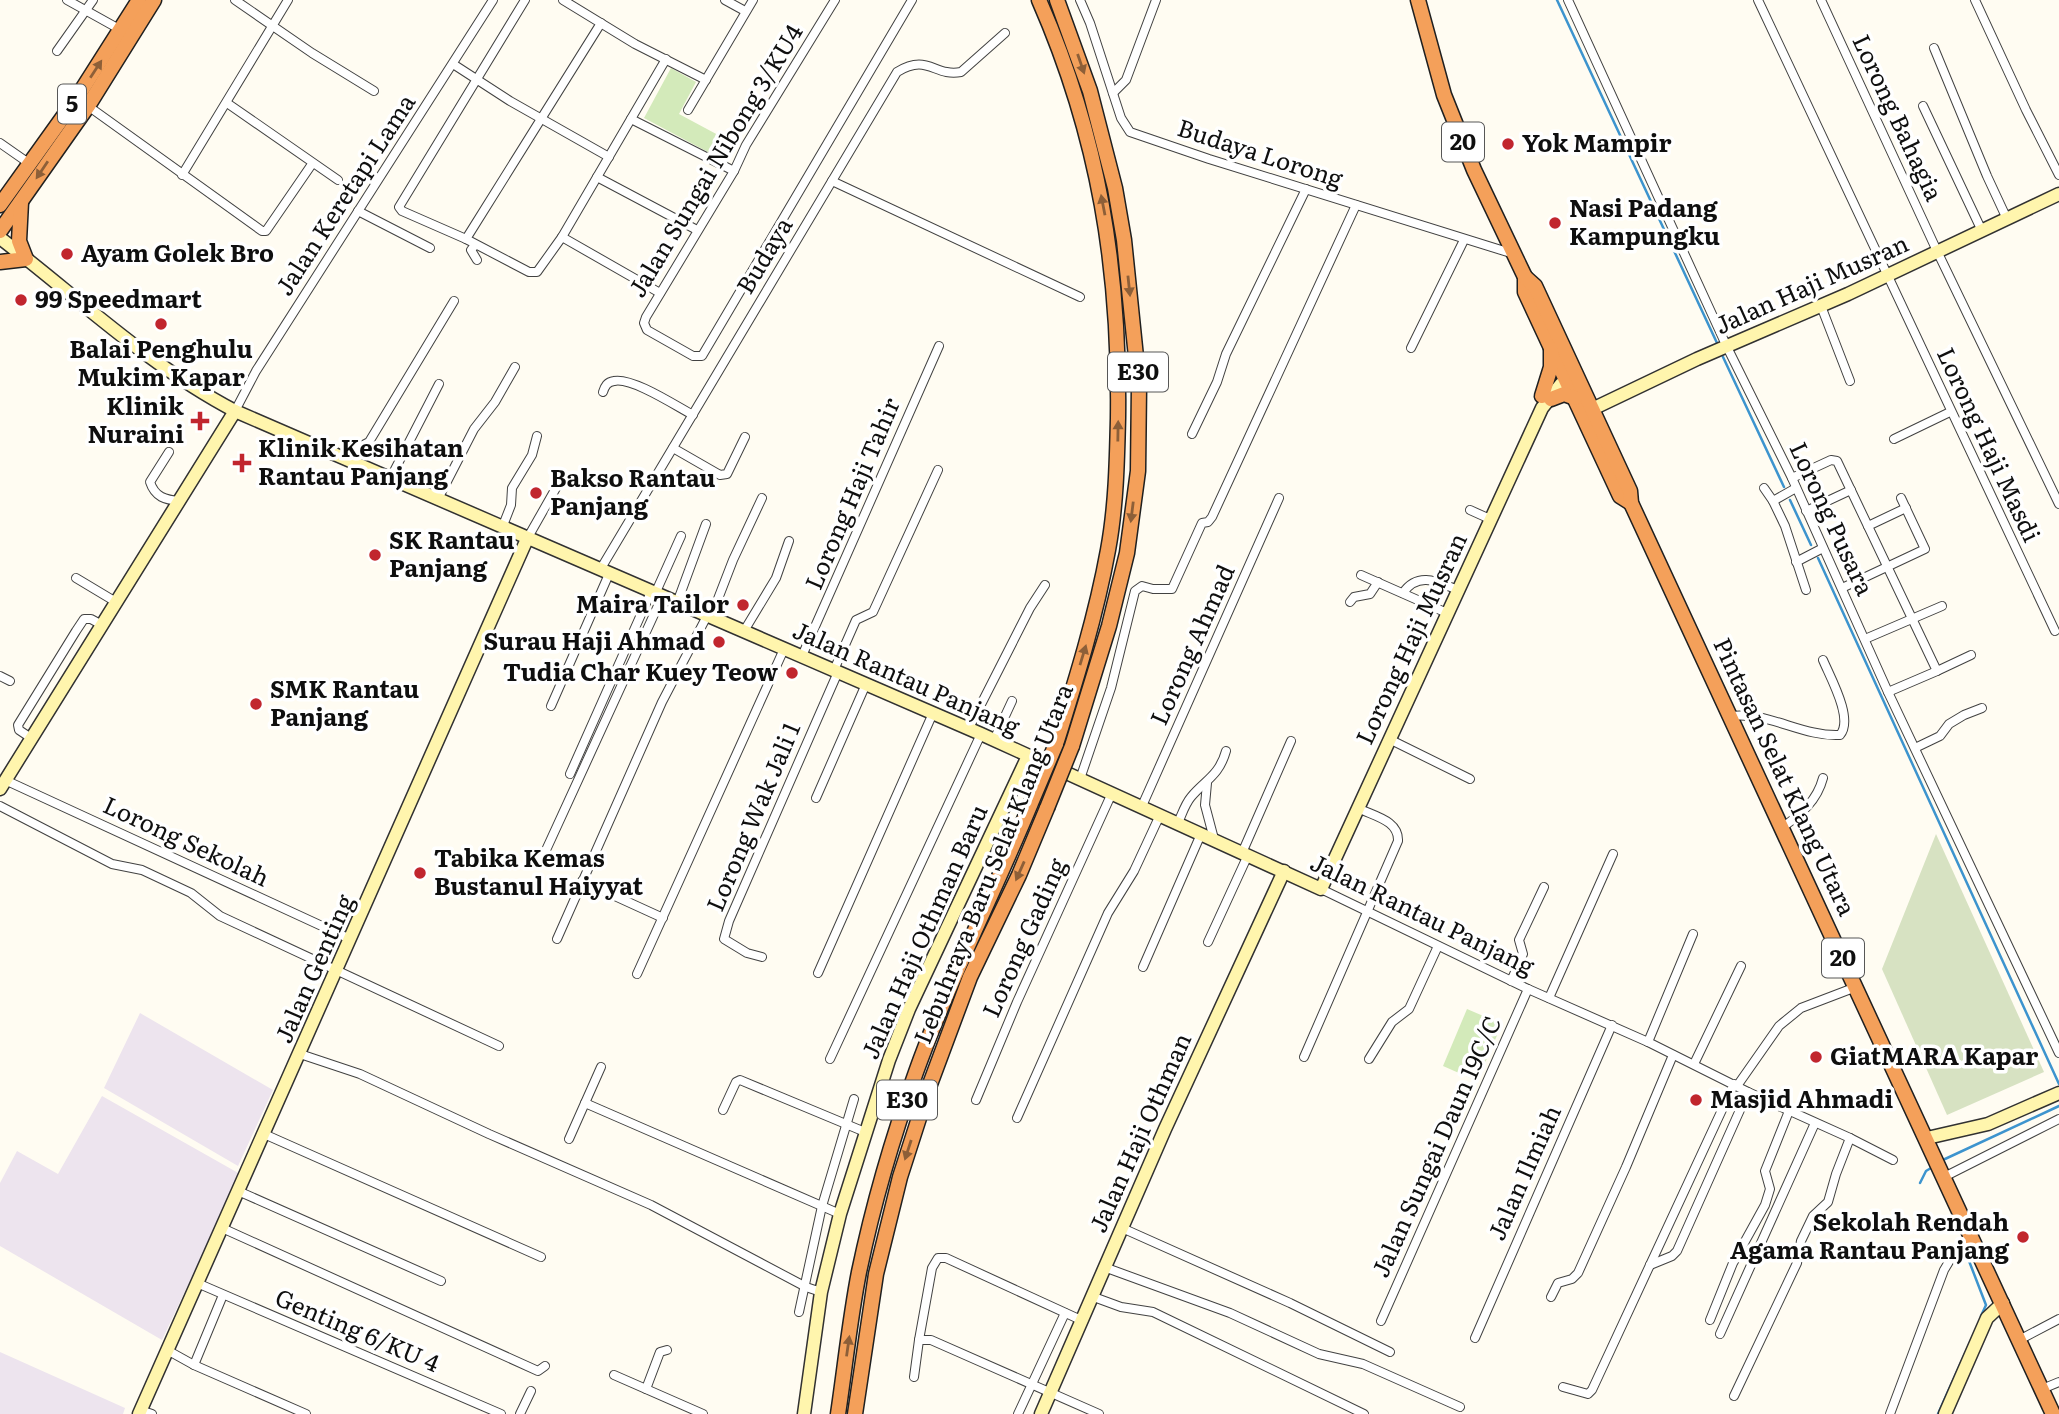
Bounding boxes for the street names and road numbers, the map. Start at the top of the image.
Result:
street label: Jalan Sungai Nibong 3/KU4 [618,16,809,303]
street label: Lorong Bahagia [1845,28,1953,206]
road number: 5 [58,85,86,124]
street label: Jalan Keretapi Lama [266,86,422,301]
street label: Budaya Lorong [1174,108,1348,195]
road number: 20 [1442,122,1484,162]
street label: Budaya [726,210,799,300]
street label: Jalan Haji Musran [1709,224,1913,341]
street label: Lorong Haji Masdi [1930,341,2051,547]
road number: E30 [1108,352,1168,392]
street label: Lorong Haji Tahir [794,391,907,594]
street label: Lorong Pusara [1782,435,1884,600]
street label: Lorong Haji Musran [1345,526,1474,750]
street label: Lorong Ahmad [1140,558,1242,730]
street label: Jalan Rantau Panjang [788,611,1027,743]
street label: Pintasan Selat Klang Utara [1706,631,1866,921]
street label: Lebuhraya Baru Selat Klang Utara [903,678,1080,1048]
street label: Lorong Wak Jali 1 [696,716,807,916]
street label: Lorong Sekolah [98,786,276,894]
street label: Jalan Haji Othman Baru [851,798,995,1064]
street label: Jalan Rantau Panjang [1305,843,1541,982]
street label: Lorong Gading [972,851,1074,1022]
street label: Jalan Genting [264,888,361,1048]
road number: 20 [1822,939,1864,978]
street label: Jalan Sungai Daun 19C/C [1361,1010,1508,1282]
street label: Jalan Haji Othman [1079,1026,1198,1237]
road number: E30 [877,1080,937,1120]
street label: Jalan Ilmiah [1477,1099,1568,1245]
street label: Genting 6/KU 4 [270,1278,445,1379]

